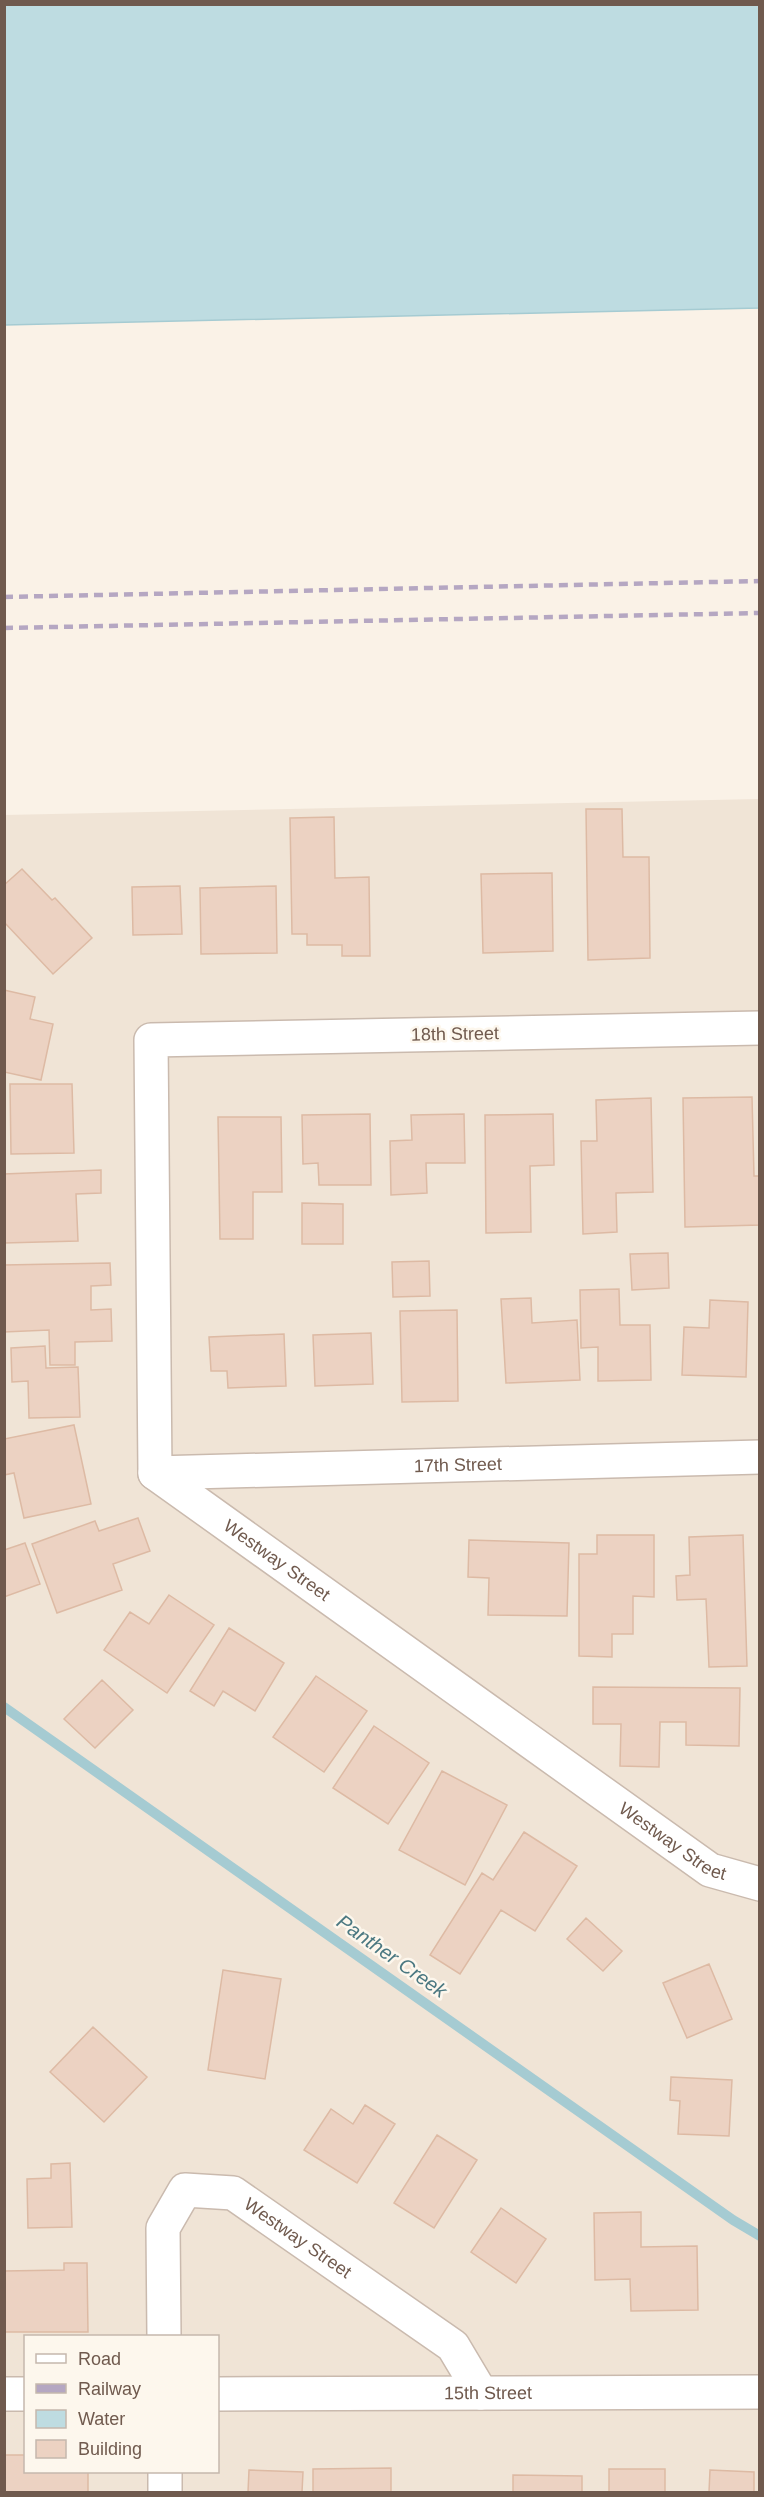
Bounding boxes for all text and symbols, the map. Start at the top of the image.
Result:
street label: 18th Street [411,1023,499,1045]
street label: 17th Street [414,1454,502,1476]
street label: Westway Street [220,1515,334,1605]
street label: Westway Street [615,1798,728,1884]
water label: Panther Creek [333,1910,452,2003]
street label: Westway Street [240,2194,355,2282]
legend [24,2335,219,2473]
text: Road [78,2349,121,2369]
text: Railway [78,2379,141,2399]
street label: 15th Street [444,2383,532,2403]
text: Water [78,2409,125,2429]
text: Building [78,2439,142,2459]

